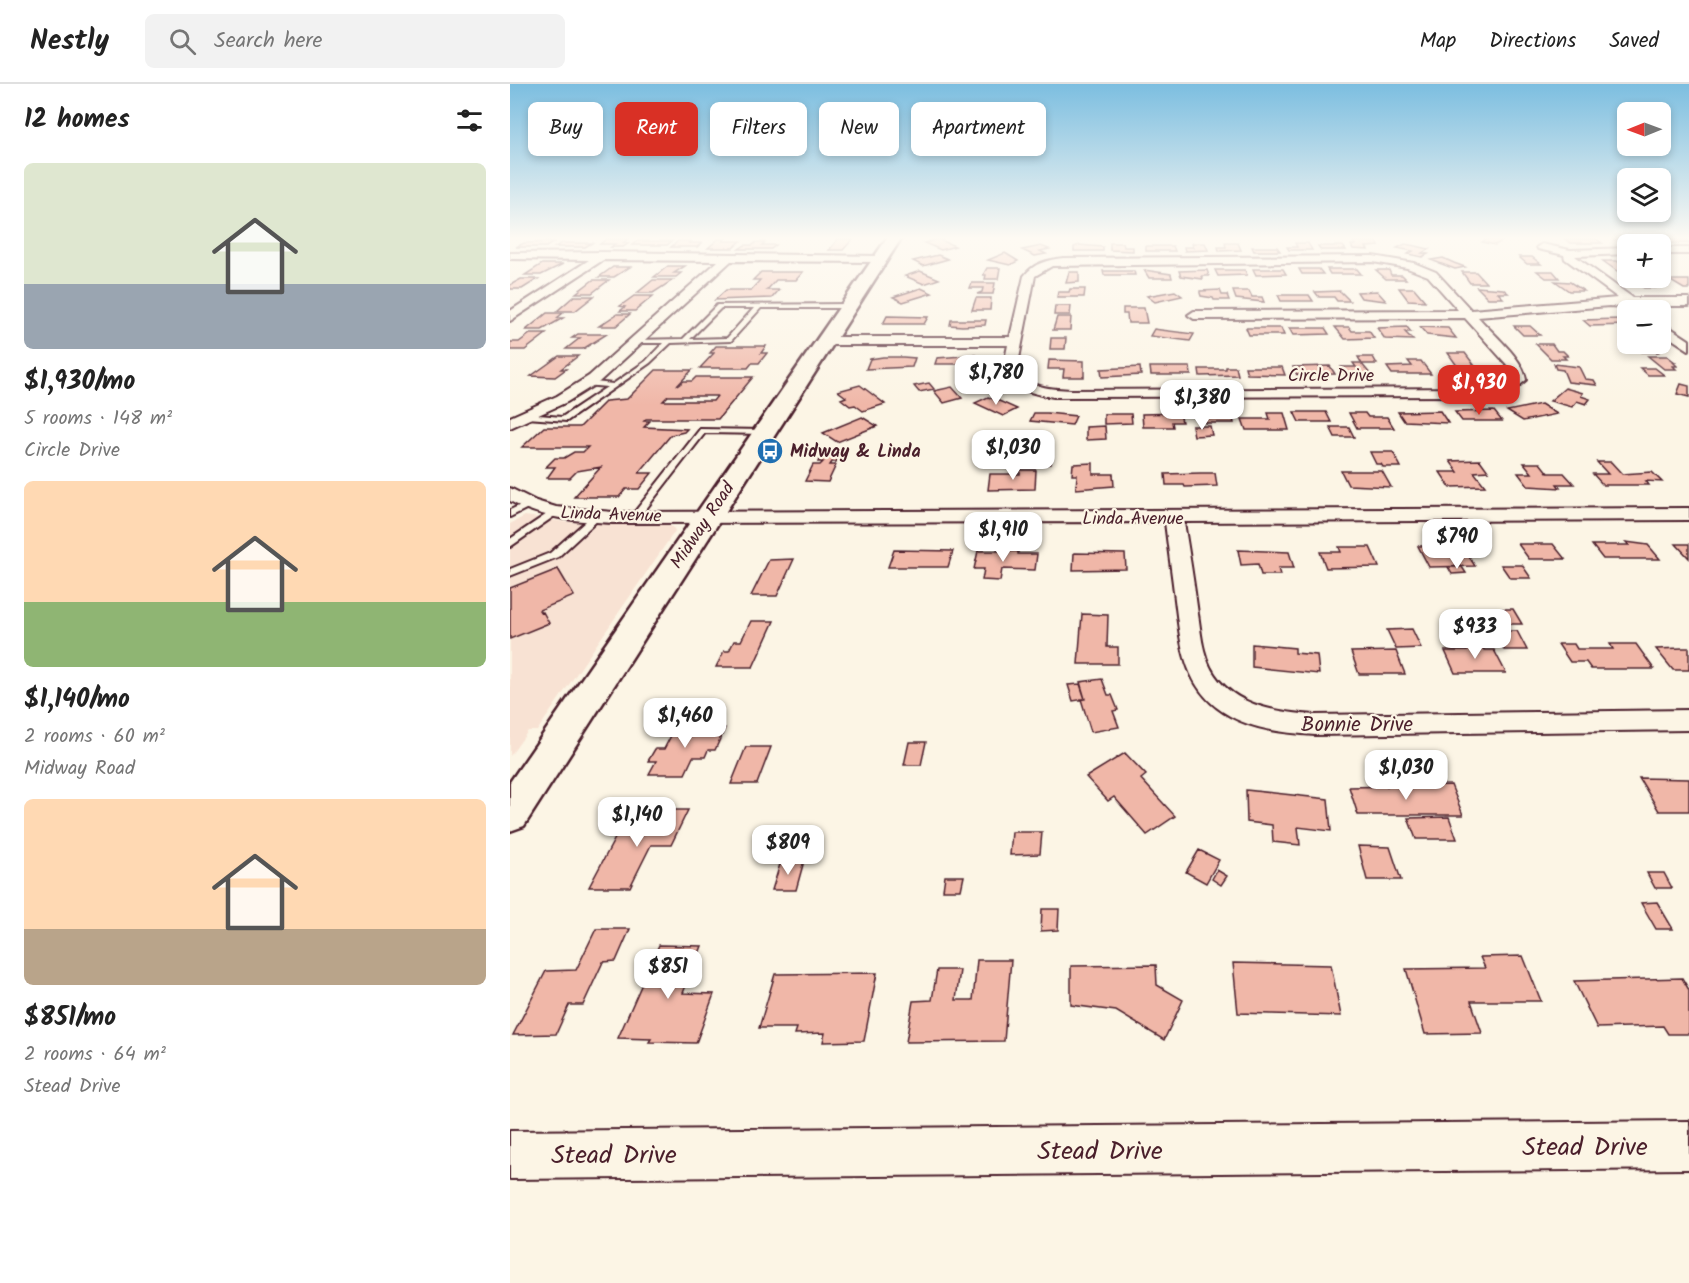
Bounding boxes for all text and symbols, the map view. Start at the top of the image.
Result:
search box [145,14,565,68]
text: Nestly [30,19,109,64]
text: Search here [214,24,323,59]
icon: search [166,25,199,58]
text: Map [1420,25,1456,58]
text: Directions [1489,25,1576,58]
text: Saved [1609,25,1659,58]
text: 12 homes [24,99,130,141]
chip: Buy [528,102,603,156]
chip: Rent [615,102,698,156]
chip: Filters [710,102,807,156]
chip: New [819,102,899,156]
chip: Apartment [911,102,1046,156]
north arrow [1617,102,1671,156]
map controls [1617,102,1671,354]
icon: filters [453,104,486,137]
button: layers [1617,168,1671,222]
icon: home [201,202,309,310]
button: + [1617,234,1671,288]
button: − [1617,300,1671,354]
pin: $1,780 [947,355,1045,406]
text: $1,780 [969,358,1023,390]
text: $1,930/mo [24,361,135,403]
street label: Circle Drive [1288,362,1374,391]
pin: $1,930 [1430,365,1528,416]
text: $1,930 [1452,368,1506,400]
pin: $1,380 [1153,380,1251,431]
text: $1,380 [1174,383,1230,415]
text: 5 rooms · 148 m² [24,403,172,435]
pin: $1,030 [964,430,1062,481]
text: $1,030 [986,433,1040,465]
text: Circle Drive [24,435,120,467]
bus stop icon: Midway & Linda [755,436,785,466]
place label: Midway & Linda [790,438,921,467]
street label: Midway Road [663,476,744,575]
street label: Linda Avenue [560,499,662,532]
street label: Linda Avenue [1082,505,1184,534]
pin: $1,910 [954,512,1052,563]
text: $1,910 [978,515,1028,547]
pin: $790 [1421,519,1493,570]
icon: home [201,520,309,628]
text: $790 [1436,522,1478,554]
pin: $933 [1439,609,1511,660]
text: $933 [1453,612,1497,644]
text: $1,140/mo [24,679,130,721]
pin: $1,460 [636,698,734,749]
text: $1,460 [657,701,713,733]
street label: Bonnie Drive [1301,709,1414,742]
text: 2 rooms · 60 m² [24,721,165,753]
pin: $1,030 [1357,750,1455,801]
text: Midway Road [24,753,135,785]
text: $1,030 [1379,753,1433,785]
pin: $1,140 [588,797,686,848]
text: $1,140 [612,800,662,832]
pin: $809 [752,825,824,876]
text: $809 [766,828,810,860]
icon: home [201,838,309,946]
pin: $851 [632,949,704,1000]
text: $851 [648,952,688,984]
text: $851/mo [24,997,116,1039]
text: 2 rooms · 64 m² [24,1039,166,1071]
text: Stead Drive [24,1071,120,1103]
street label: Stead Drive [1522,1127,1648,1169]
street label: Stead Drive [1037,1131,1163,1173]
street label: Stead Drive [551,1135,677,1177]

